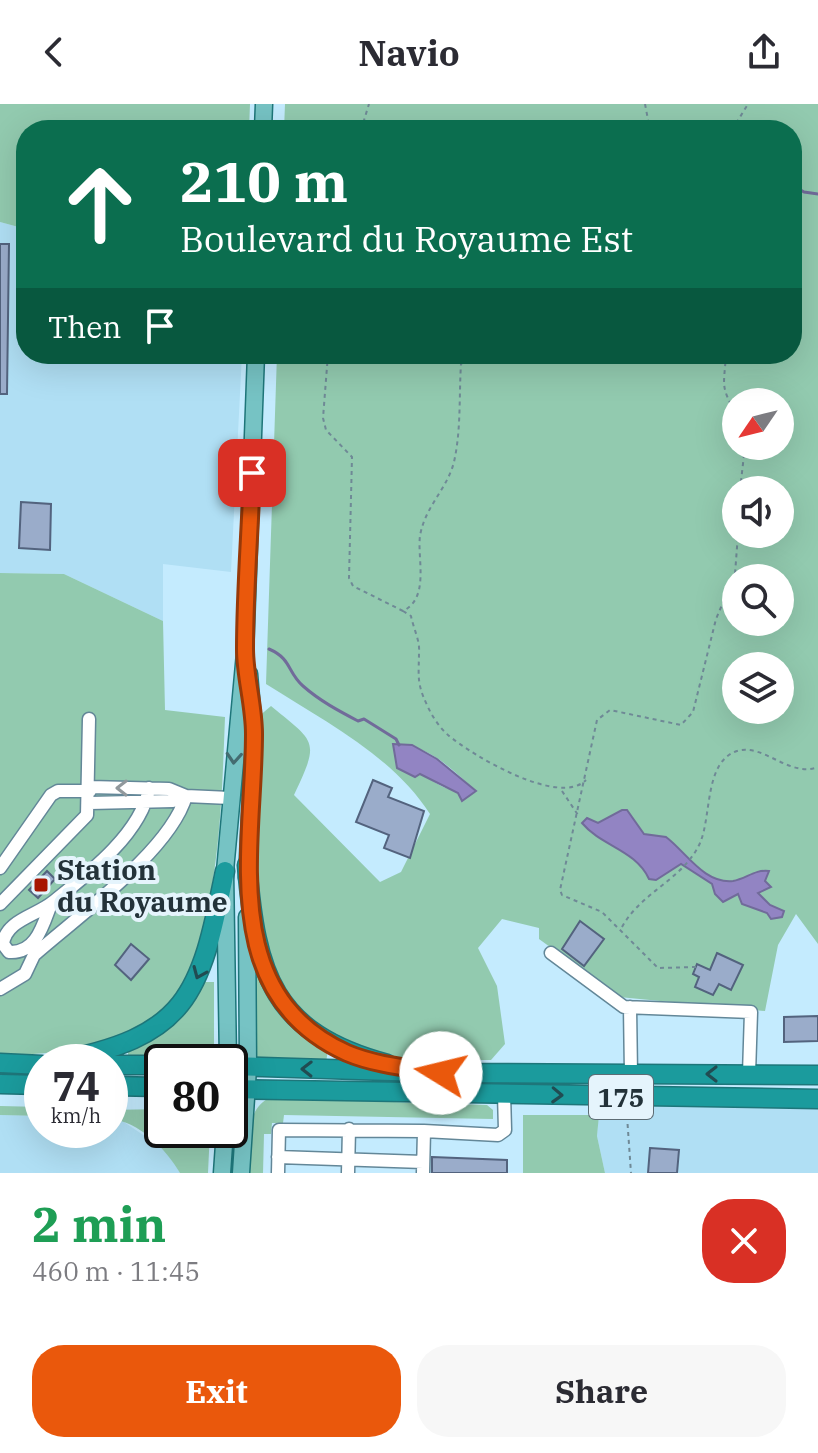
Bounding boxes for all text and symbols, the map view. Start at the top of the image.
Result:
text: Navio [358,29,460,76]
icon: back [32,30,76,74]
icon: share [742,30,786,74]
text: 210 m [180,145,348,217]
icon: ahead [48,152,152,256]
text: Boulevard du Royaume Est [180,215,633,262]
icon: arrive [138,304,182,348]
text: Then [48,307,122,346]
north arrow [722,388,794,460]
map controls [722,388,794,724]
pin [218,439,286,507]
icon: arrive [230,451,274,495]
button: sound [722,476,794,548]
button: search [722,564,794,636]
button: layers [722,652,794,724]
one-way arrow [225,752,242,765]
one-way arrow [115,779,128,797]
place label: Station du Royaume [57,851,228,920]
marker: Station du Royaume [32,876,50,894]
one-way arrow [193,965,209,980]
position arrow [399,1031,483,1115]
speed limit sign: 80 [144,1044,248,1148]
text: 74 [52,1060,100,1112]
one-way arrow [300,1061,313,1078]
one-way arrow [705,1065,718,1083]
road number: 175 [589,1075,653,1119]
one-way arrow [551,1087,564,1104]
text: km/h [51,1102,101,1129]
text: 2 min [32,1193,166,1255]
button: close [702,1199,786,1283]
text: 460 m · 11:45 [32,1254,200,1288]
button: Exit [32,1345,401,1437]
button: Share [417,1345,786,1437]

